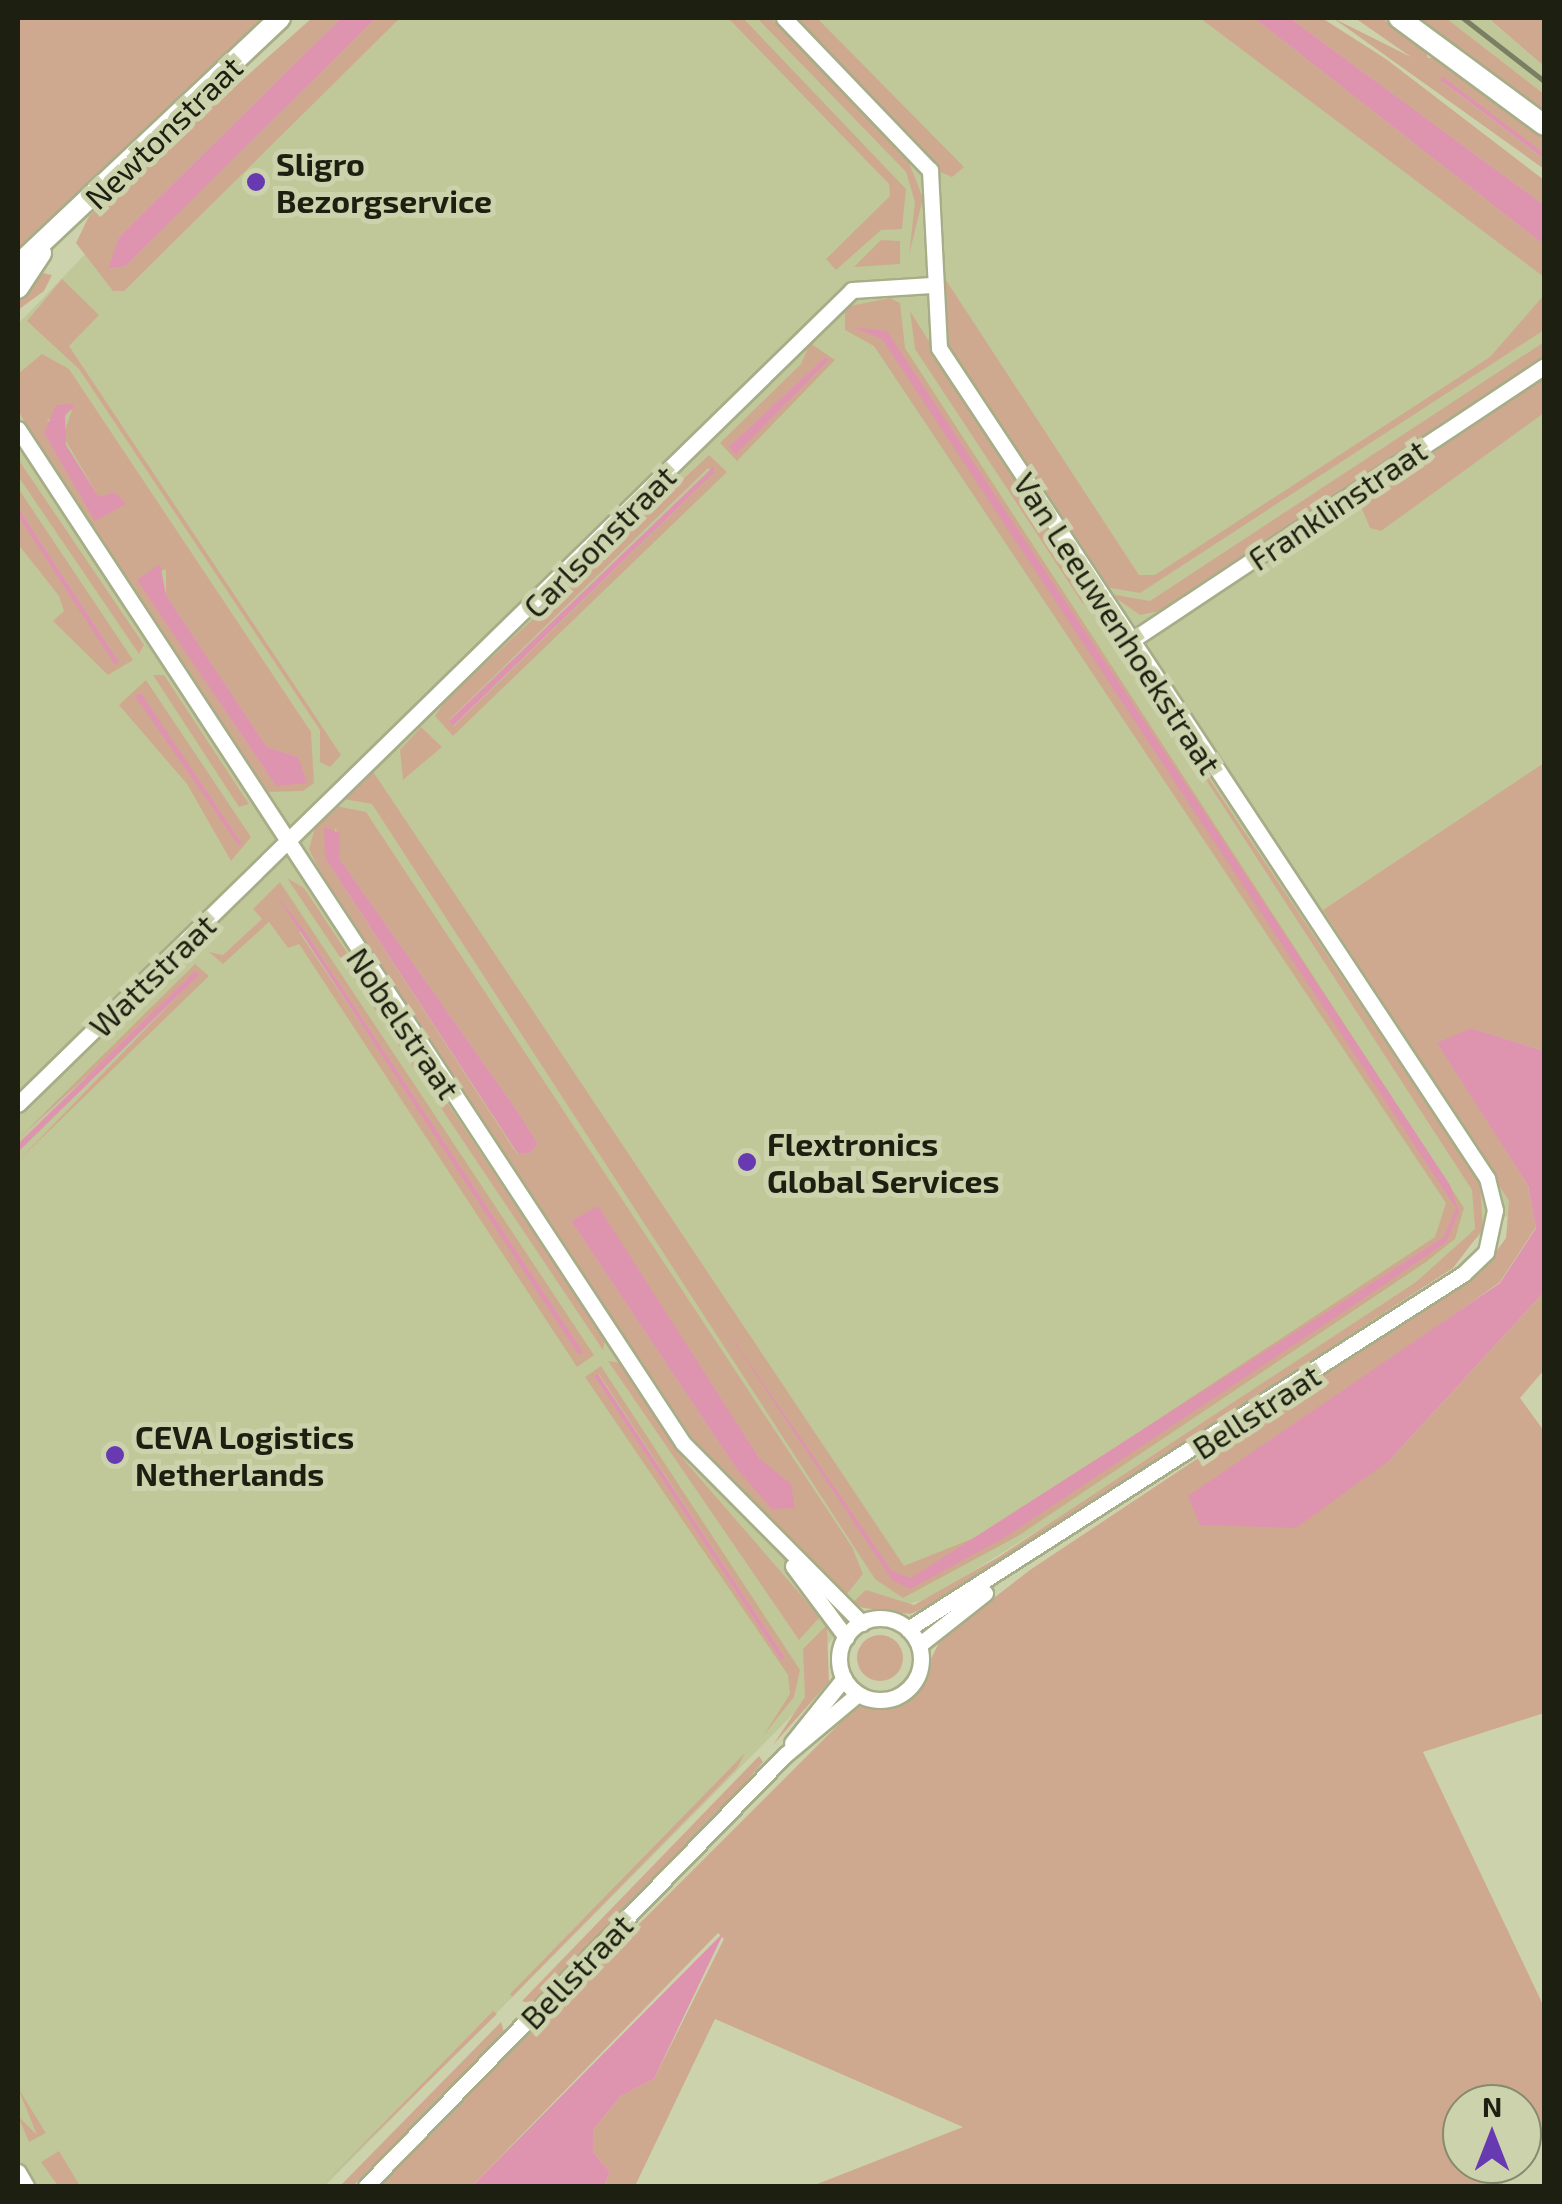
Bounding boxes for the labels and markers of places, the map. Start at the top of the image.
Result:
place label: Sligro Bezorgservice [276,145,492,220]
marker: Sligro Bezorgservice [245,171,267,193]
place label: Flextronics Global Services [767,1125,1000,1200]
marker: Flextronics Global Services [736,1151,758,1173]
place label: CEVA Logistics Netherlands [135,1418,355,1493]
marker: CEVA Logistics Netherlands [104,1444,126,1466]

